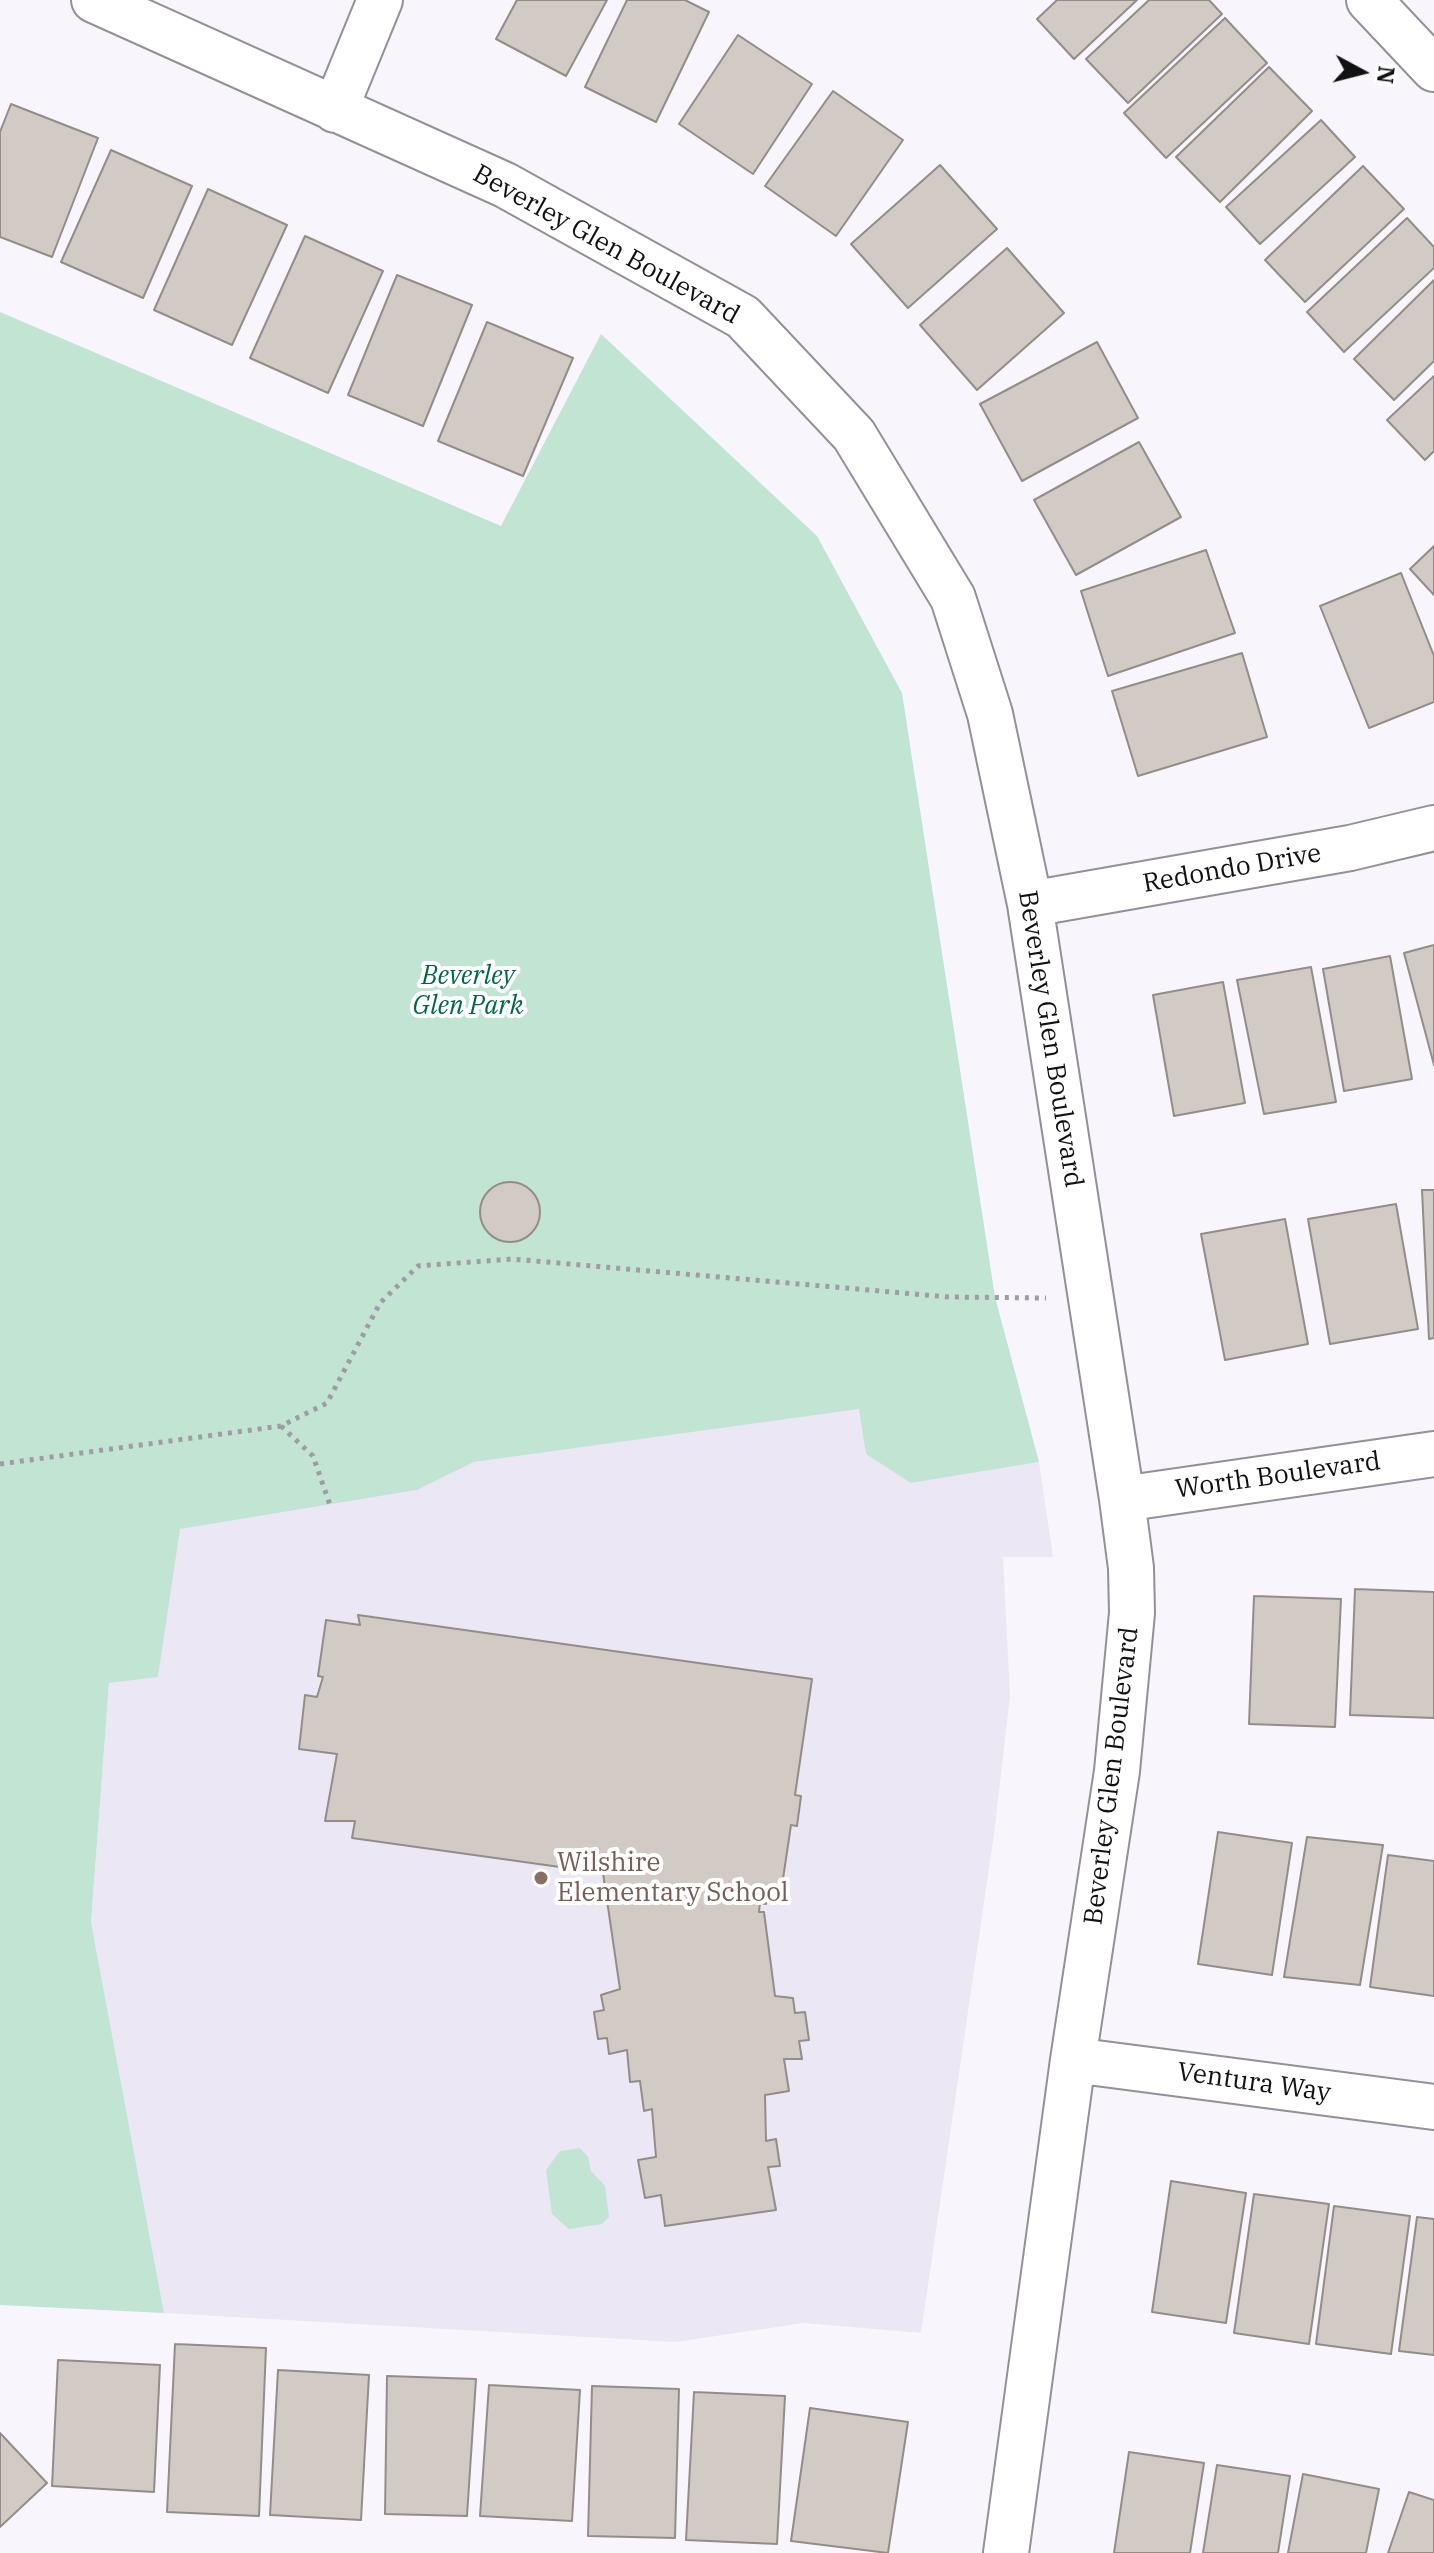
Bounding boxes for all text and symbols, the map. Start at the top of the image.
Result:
north arrow [1322,32,1402,112]
text: N [1371,65,1402,85]
street label: Beverley Glen Boulevard [467,159,745,331]
street label: Redondo Drive [1140,838,1324,900]
street label: Beverley Glen Boulevard [1011,888,1089,1190]
park label: Beverley Glen Park [413,960,523,1022]
street label: Worth Boulevard [1173,1446,1383,1506]
street label: Beverley Glen Boulevard [1078,1625,1146,1927]
place label: Wilshire Elementary School [557,1847,789,1908]
marker: Wilshire Elementary School [532,1869,550,1887]
street label: Ventura Way [1175,2057,1333,2109]

